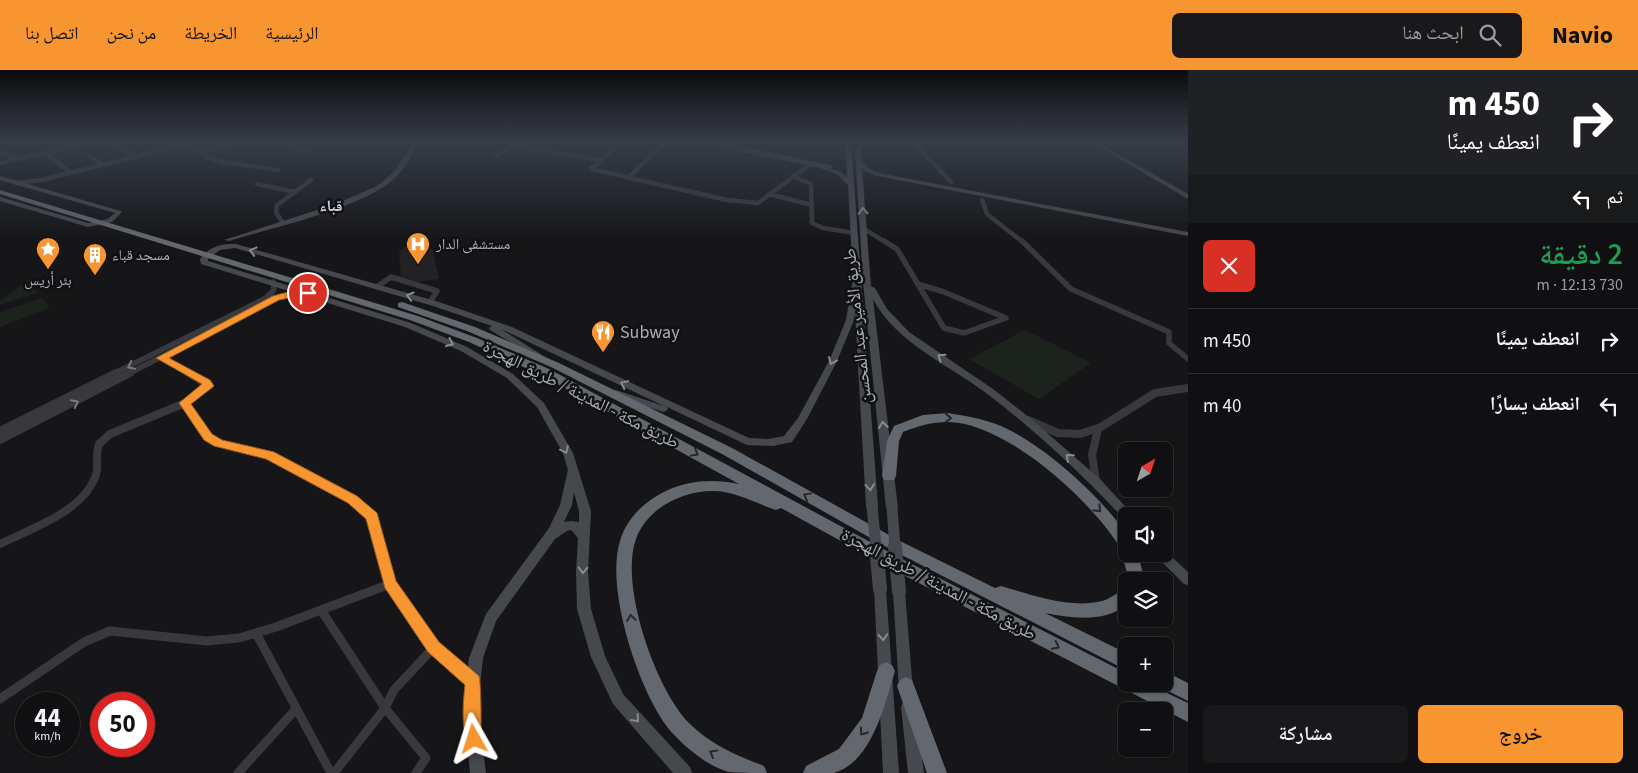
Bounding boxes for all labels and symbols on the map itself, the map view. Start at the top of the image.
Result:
district label: قباء [319,195,343,217]
one-way arrow [857,207,868,215]
hospital icon: مستشفى الدار [405,231,431,265]
place label: مستشفى الدار [435,234,511,255]
place icon: بئر أريس [35,236,61,270]
building icon: مسجد قباء [82,242,108,276]
place label: مسجد قباء [112,245,170,266]
one-way arrow [249,246,258,257]
street label: طريق الأمير عبد المحسن [837,247,878,405]
place label: بئر أريس [24,270,72,291]
pin [287,272,329,314]
one-way arrow [406,291,414,301]
restaurant icon: Subway [590,319,616,353]
place label: Subway [620,320,680,345]
street label: طريق مكة - المدينة / طريق الهجرة [478,334,683,455]
one-way arrow [445,337,454,347]
one-way arrow [937,354,947,363]
one-way arrow [828,356,839,365]
one-way arrow [127,360,136,370]
one-way arrow [620,380,629,390]
one-way arrow [69,399,78,409]
one-way arrow [944,413,952,424]
one-way arrow [878,421,889,429]
north arrow [1118,442,1172,498]
one-way arrow [559,445,570,454]
one-way arrow [690,446,699,456]
one-way arrow [1065,454,1074,463]
one-way arrow [865,483,876,491]
one-way arrow [803,492,812,502]
one-way arrow [1092,503,1101,512]
street label: طريق مكة - المدينة / طريق الهجرة [837,522,1040,646]
one-way arrow [577,567,588,575]
one-way arrow [626,614,637,622]
one-way arrow [878,634,889,642]
one-way arrow [1051,640,1060,650]
speed limit sign: 50 [90,692,155,757]
position arrow [447,712,499,764]
one-way arrow [630,714,639,723]
one-way arrow [861,726,869,735]
one-way arrow [709,750,718,760]

